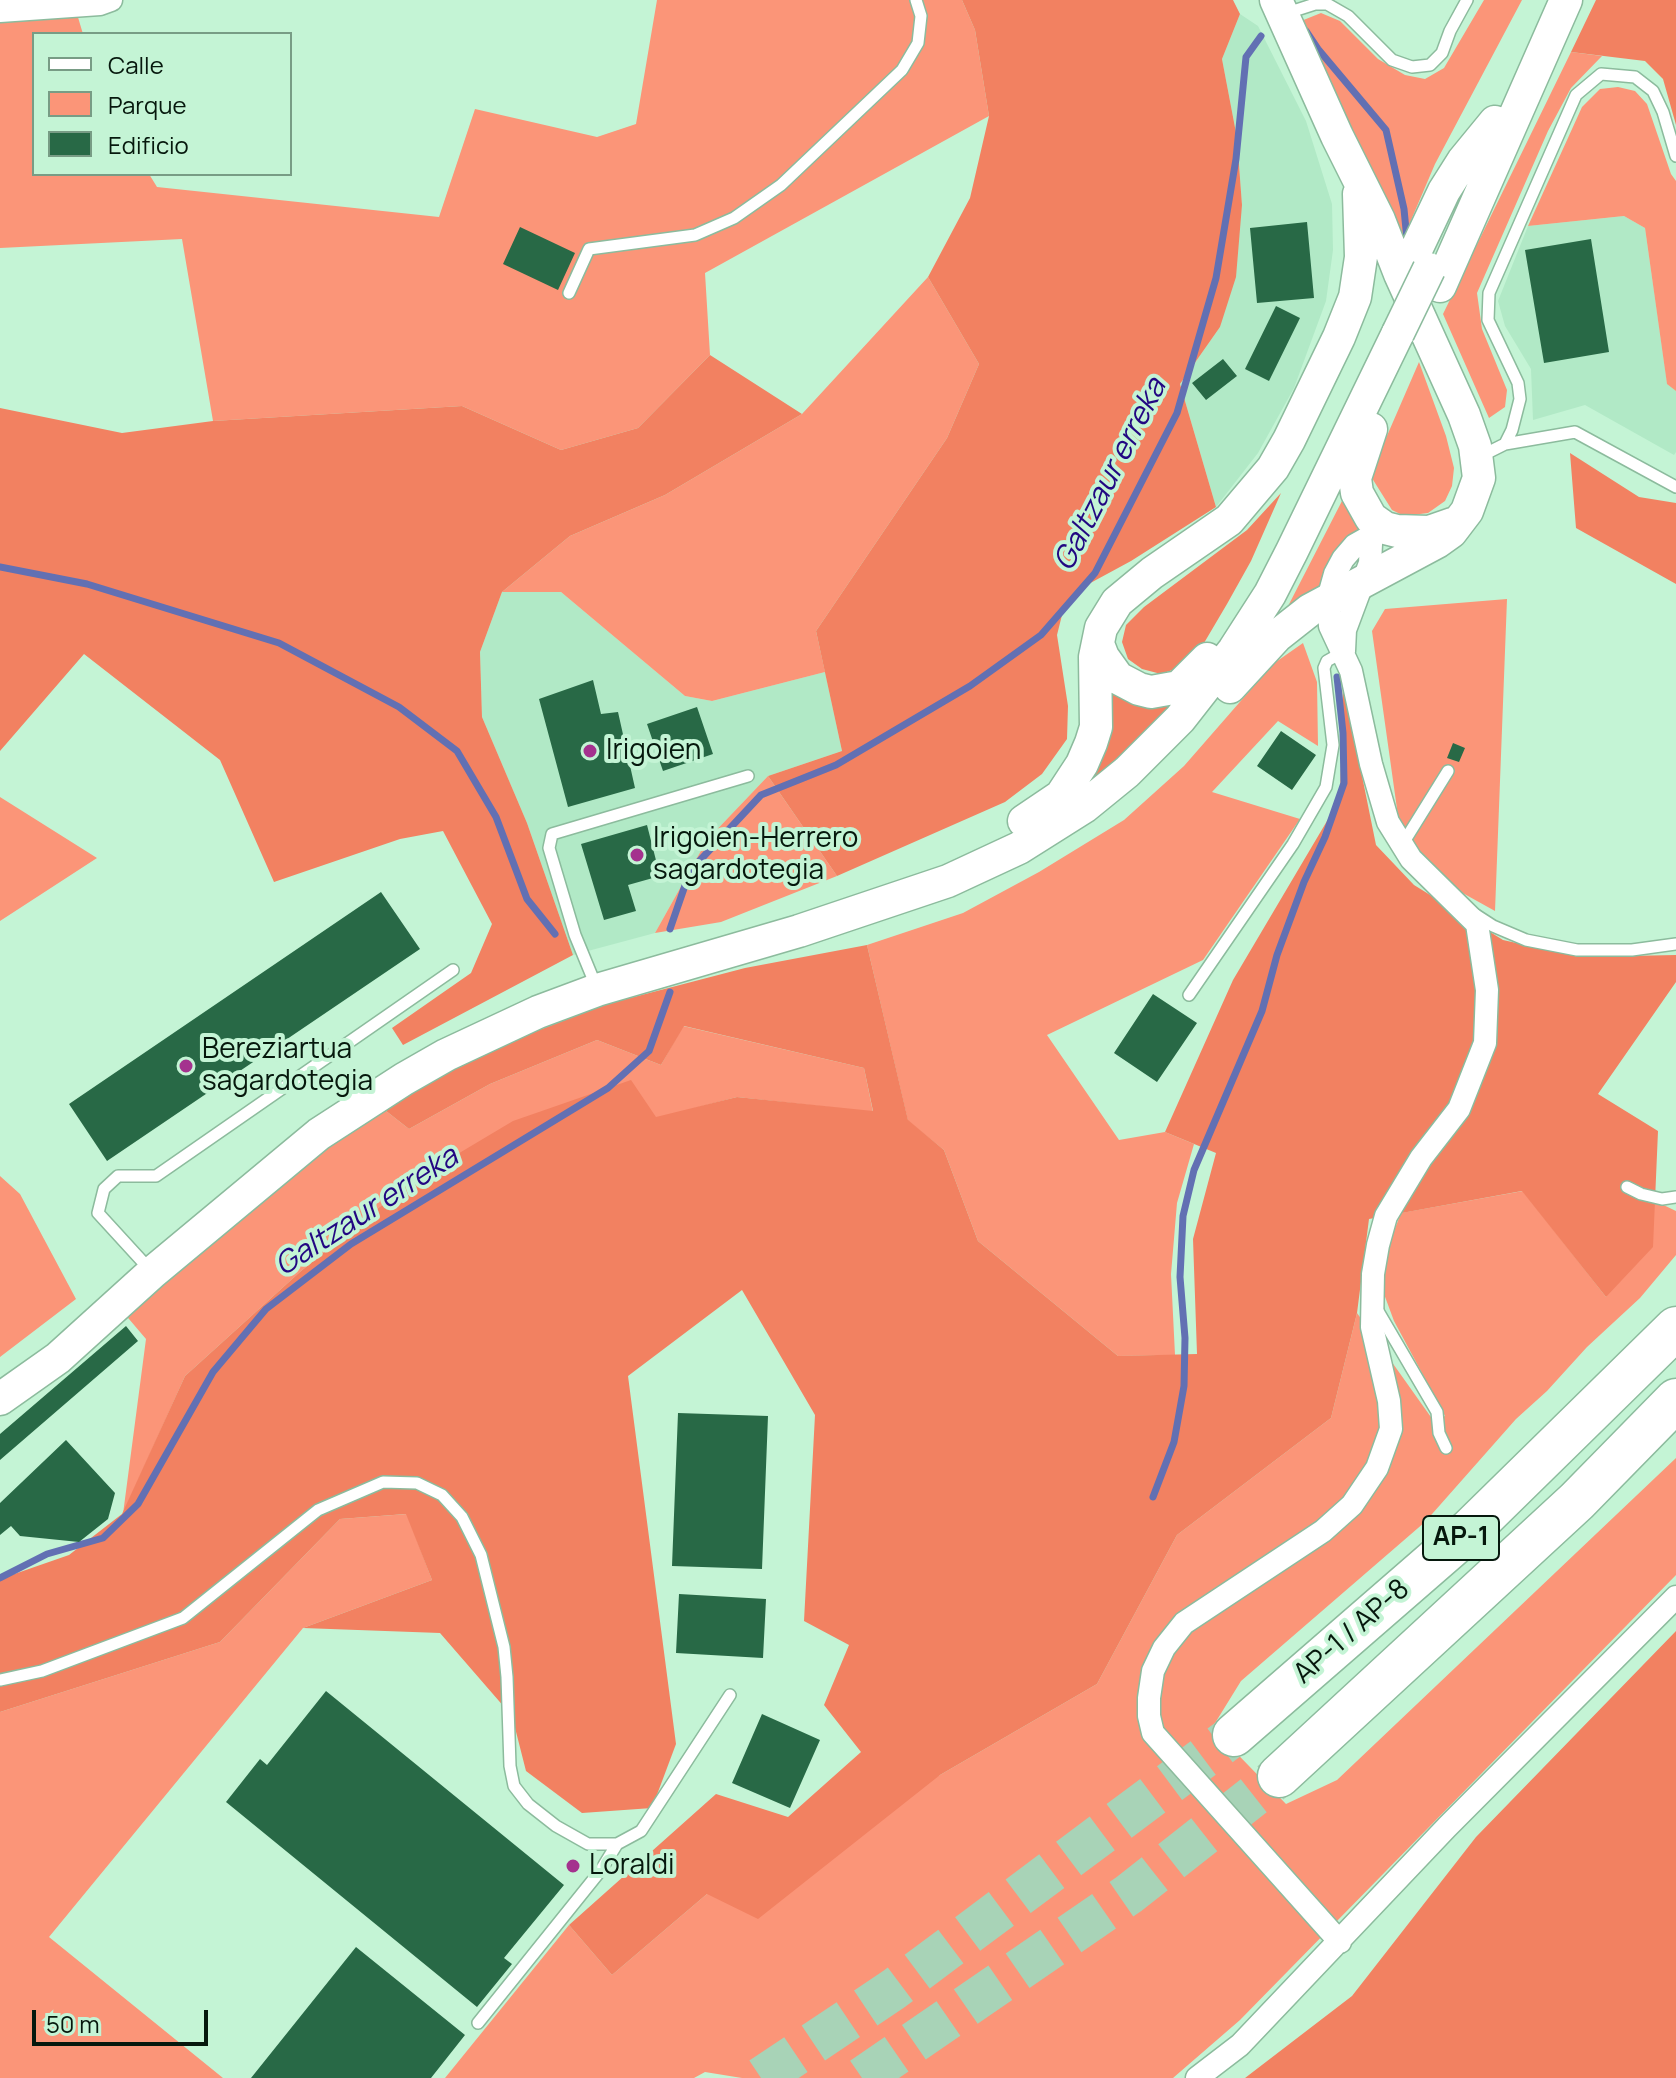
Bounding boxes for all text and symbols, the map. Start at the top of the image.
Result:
legend [32,32,292,176]
text: Calle [108,48,164,81]
text: Parque [108,88,186,121]
text: Edificio [108,128,189,161]
water label: Galtzaur erreka [1047,373,1175,577]
place label: Irigoien [606,734,701,768]
marker: Irigoien [581,742,599,760]
place label: Irigoien-Herrero sagardotegia [653,822,858,888]
marker: Irigoien-Herrero sagardotegia [628,846,646,864]
place label: Bereziartua sagardotegia [202,1033,373,1099]
marker: Bereziartua sagardotegia [177,1057,195,1075]
water label: Galtzaur erreka [269,1139,465,1285]
road number: AP-1 [1423,1516,1499,1560]
street label: AP-1 / AP-8 [1287,1573,1417,1691]
place label: Loraldi [589,1849,675,1883]
marker: Loraldi [564,1857,582,1875]
scale bar [36,1994,212,2044]
text: 50 m [46,2007,100,2040]

